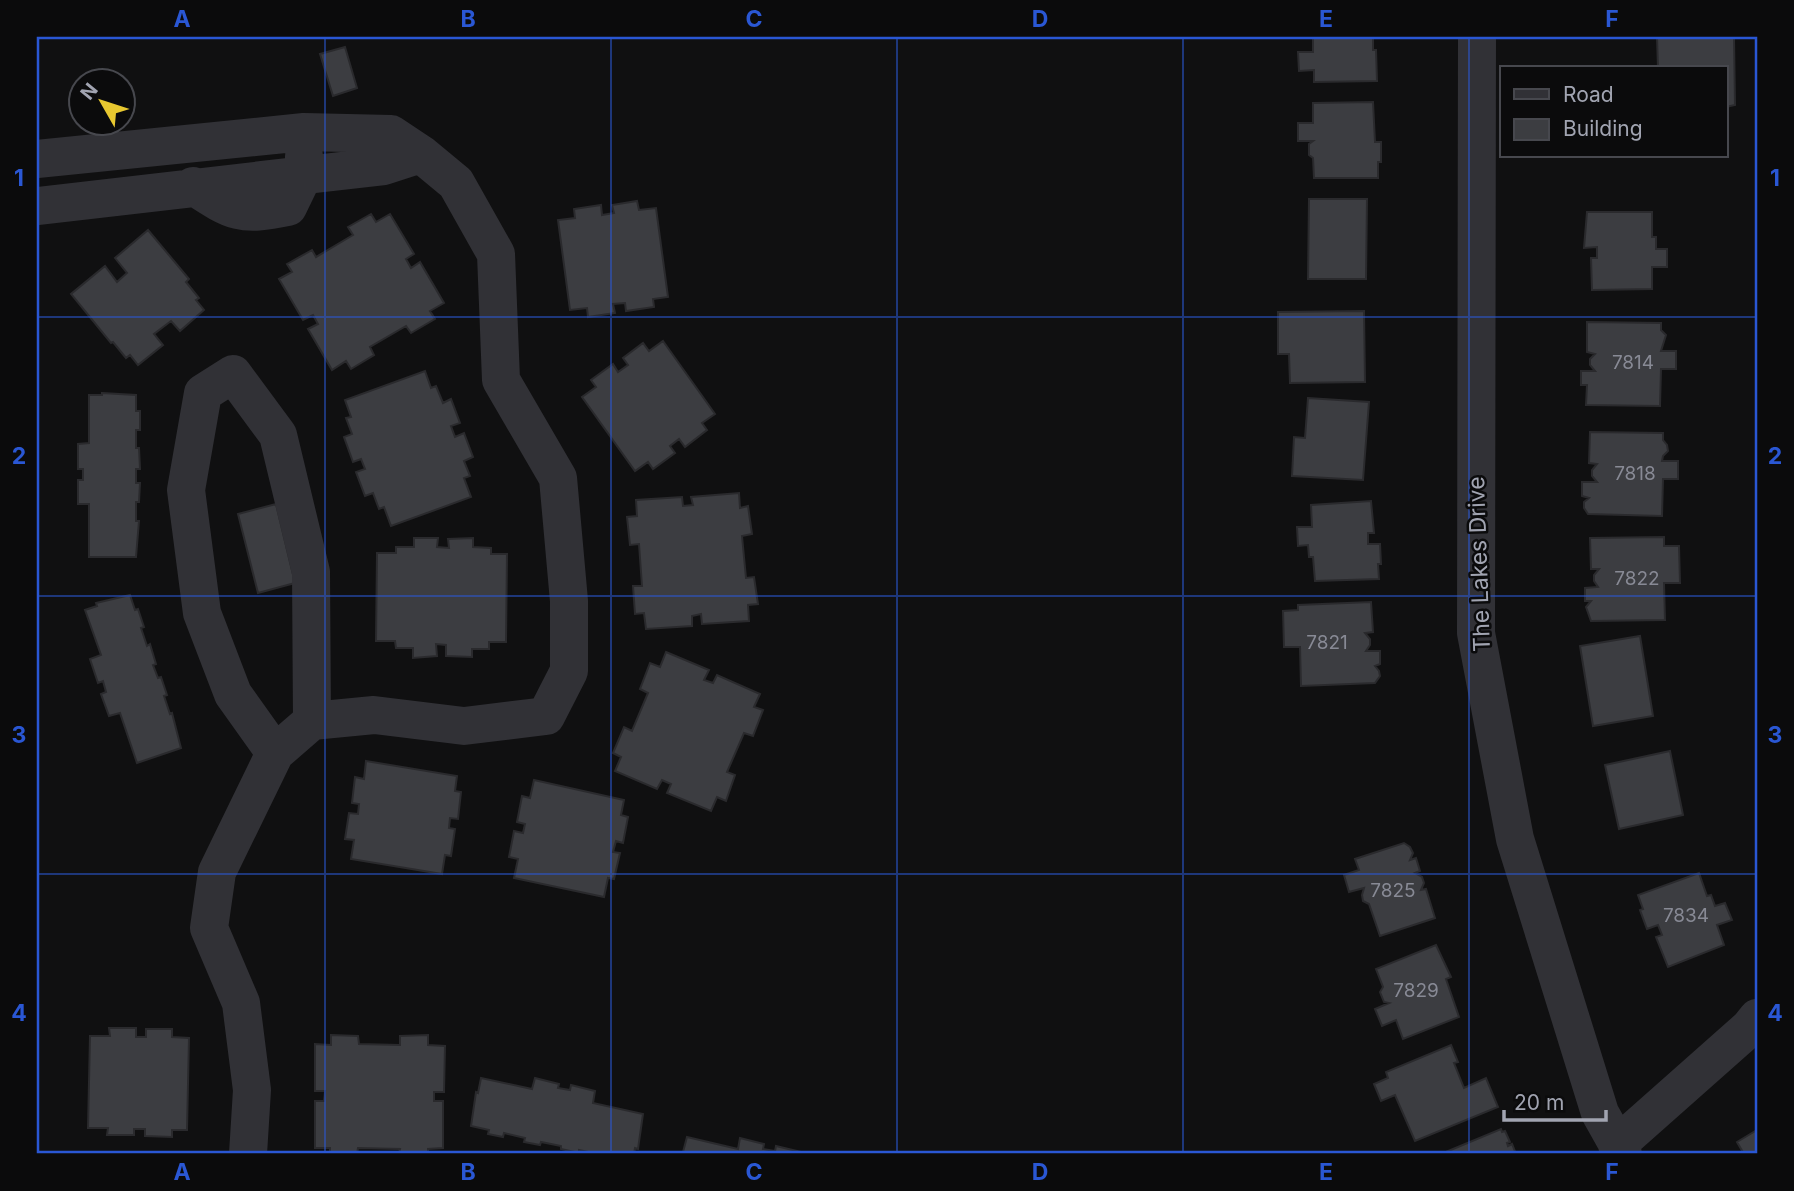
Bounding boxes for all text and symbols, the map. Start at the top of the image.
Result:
text: A [173,5,191,33]
text: B [460,5,476,33]
text: C [745,5,763,33]
text: D [1032,5,1048,33]
text: E [1319,5,1333,33]
text: F [1605,5,1619,33]
north arrow [66,66,136,136]
legend [1500,66,1728,158]
text: N [76,79,103,104]
text: Road [1563,82,1614,107]
text: Building [1563,116,1643,141]
text: 1 [14,164,24,192]
text: 1 [1770,164,1780,192]
house number: 7814 [1612,351,1654,374]
text: 2 [12,442,26,470]
text: 2 [1768,442,1782,470]
house number: 7818 [1614,462,1656,485]
street label: The Lakes Drive [1462,476,1496,652]
house number: 7822 [1614,567,1660,590]
house number: 7821 [1306,631,1348,654]
text: 3 [12,721,26,749]
text: 3 [1768,721,1782,749]
house number: 7825 [1370,879,1416,902]
house number: 7834 [1663,904,1709,927]
house number: 7829 [1393,979,1439,1002]
text: 4 [11,999,27,1027]
text: 4 [1767,999,1783,1027]
scale bar [1504,1079,1605,1123]
text: 20 m [1514,1090,1564,1115]
text: A [173,1158,191,1186]
text: B [460,1158,476,1186]
text: C [745,1158,763,1186]
text: D [1032,1158,1048,1186]
text: E [1319,1158,1333,1186]
text: F [1605,1158,1619,1186]

